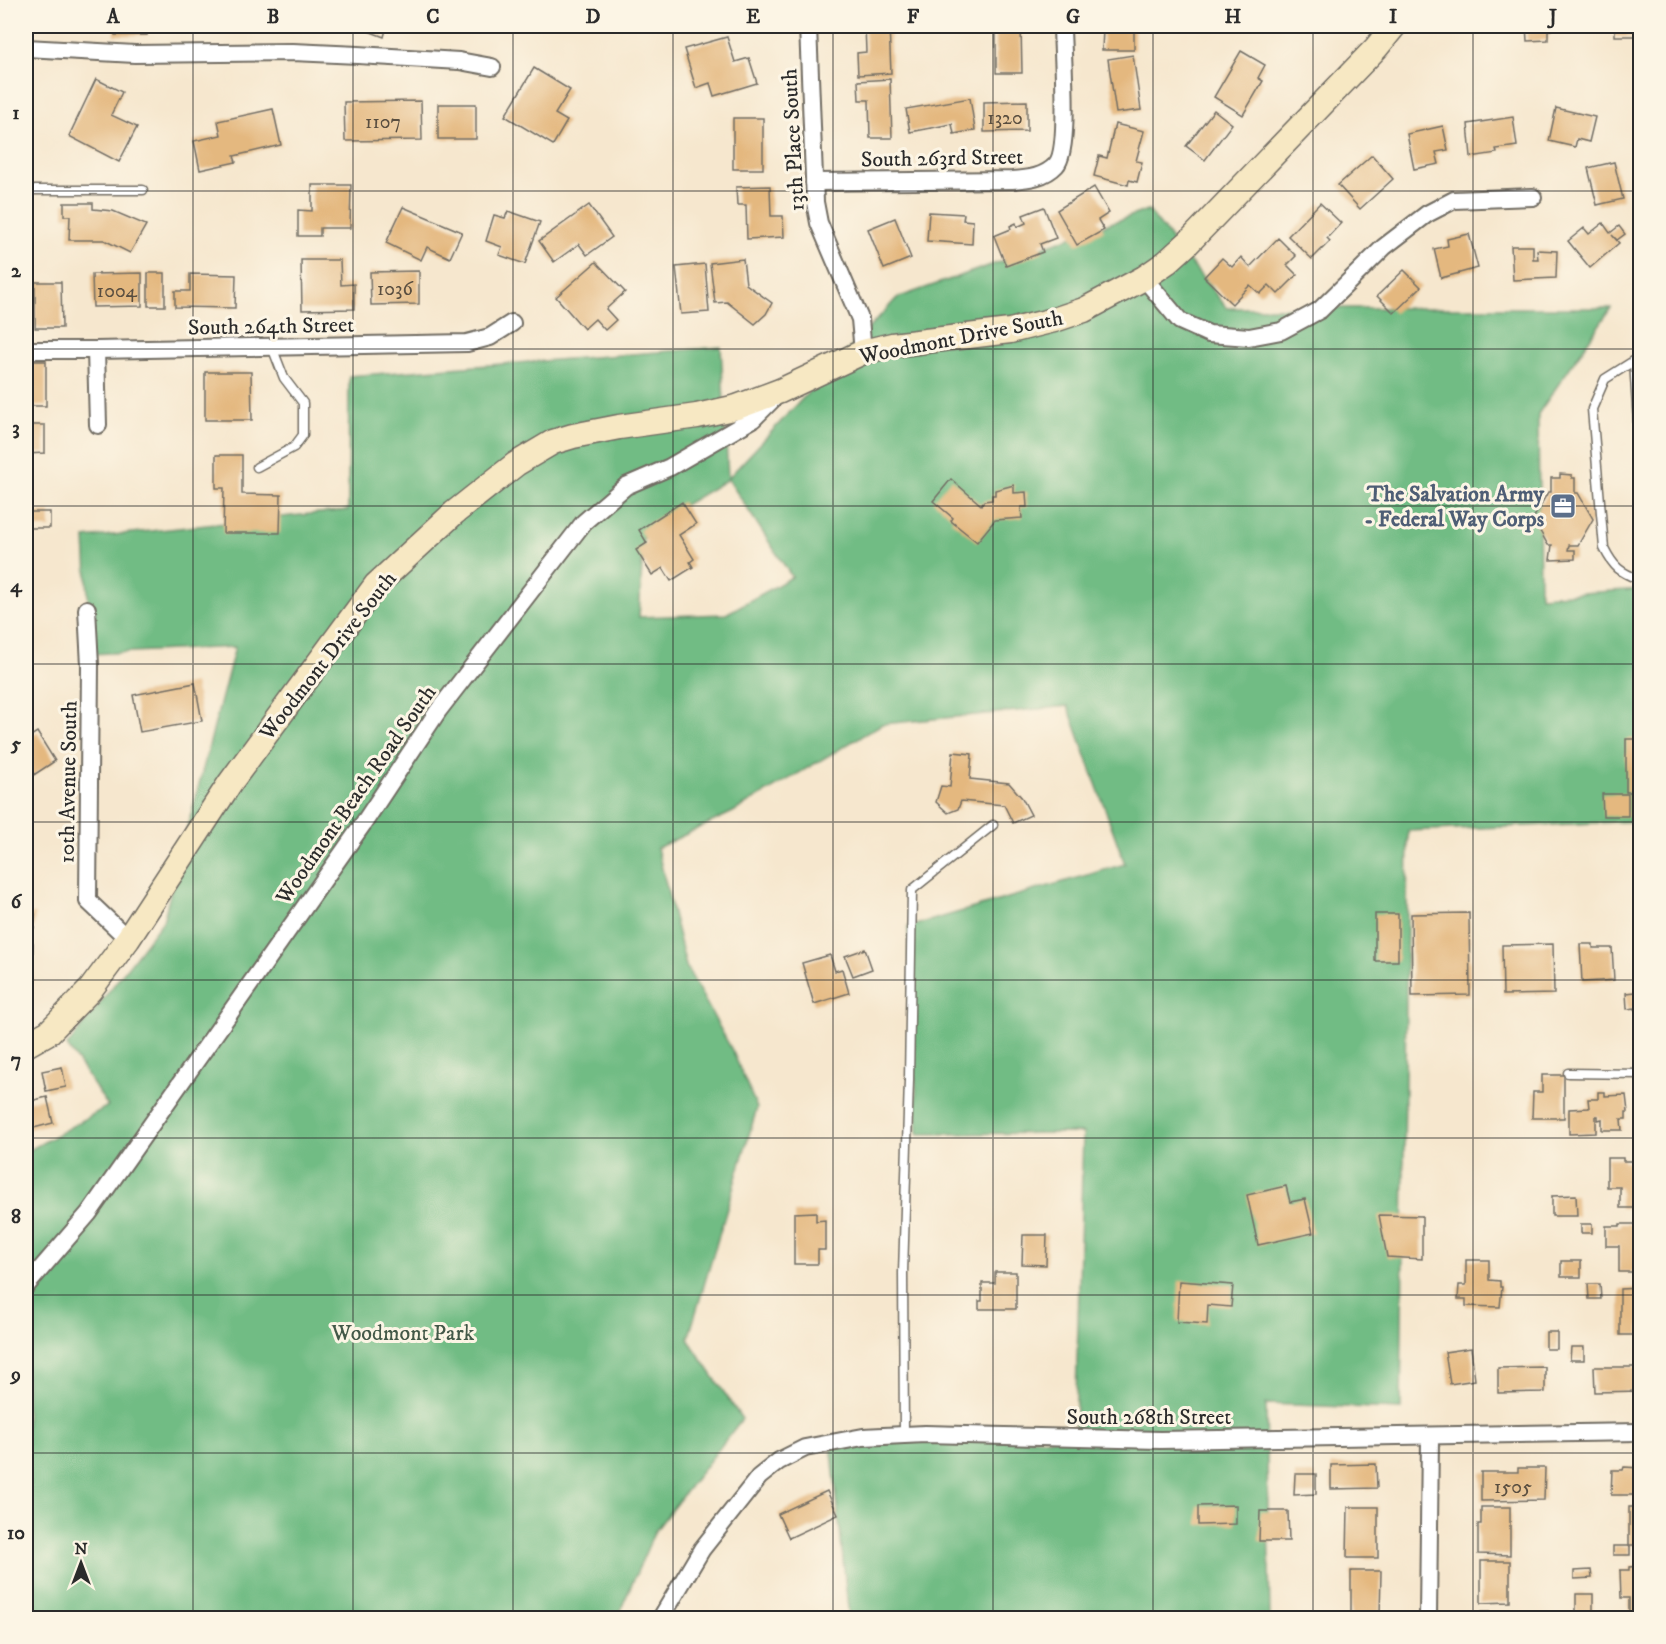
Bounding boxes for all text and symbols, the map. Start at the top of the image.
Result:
text: A [106,5,121,30]
text: B [267,5,279,30]
text: C [426,5,440,30]
text: D [586,5,601,30]
text: E [746,5,760,30]
text: F [907,5,920,30]
text: G [1066,5,1080,30]
text: H [1225,5,1242,30]
text: I [1389,5,1397,30]
text: J [1547,5,1557,30]
street label: 13th Place South [776,67,811,212]
text: 1 [12,101,20,126]
house number: 1320 [987,106,1023,131]
house number: 1107 [365,110,401,135]
street label: South 263rd Street [861,144,1023,173]
text: 2 [11,259,22,284]
house number: 1036 [377,277,414,302]
house number: 1004 [97,279,138,304]
street label: Woodmont Drive South [856,304,1066,371]
street label: South 264th Street [188,312,354,341]
text: 3 [12,416,20,441]
place label: The Salvation Army - Federal Way Corps [1364,481,1545,533]
office icon: The Salvation Army - Federal Way Corps [1548,491,1578,521]
street label: Woodmont Drive South [253,566,403,747]
text: 4 [10,574,23,599]
street label: Woodmont Beach Road South [270,680,443,911]
street label: 10th Avenue South [54,700,83,864]
text: 5 [10,732,21,757]
text: 6 [11,890,23,915]
text: 7 [11,1048,21,1073]
text: 8 [11,1205,21,1230]
park label: Woodmont Park [331,1320,475,1347]
text: 9 [9,1363,21,1388]
street label: South 268th Street [1067,1404,1231,1431]
house number: 1505 [1494,1475,1532,1500]
text: 10 [7,1521,25,1546]
north arrow [51,1533,111,1593]
text: N [74,1539,88,1559]

